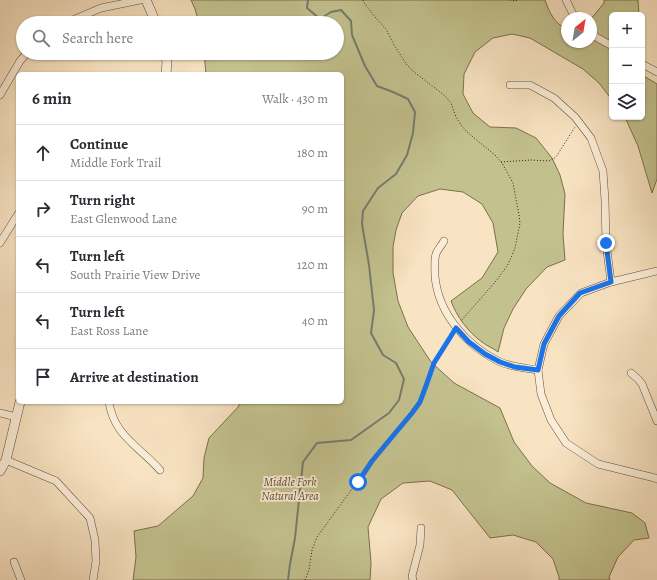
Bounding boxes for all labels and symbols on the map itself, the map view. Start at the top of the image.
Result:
north arrow [561,12,597,48]
route end [597,234,615,252]
route start [349,473,367,491]
park label: Middle Fork Natural Area [261,474,319,504]

